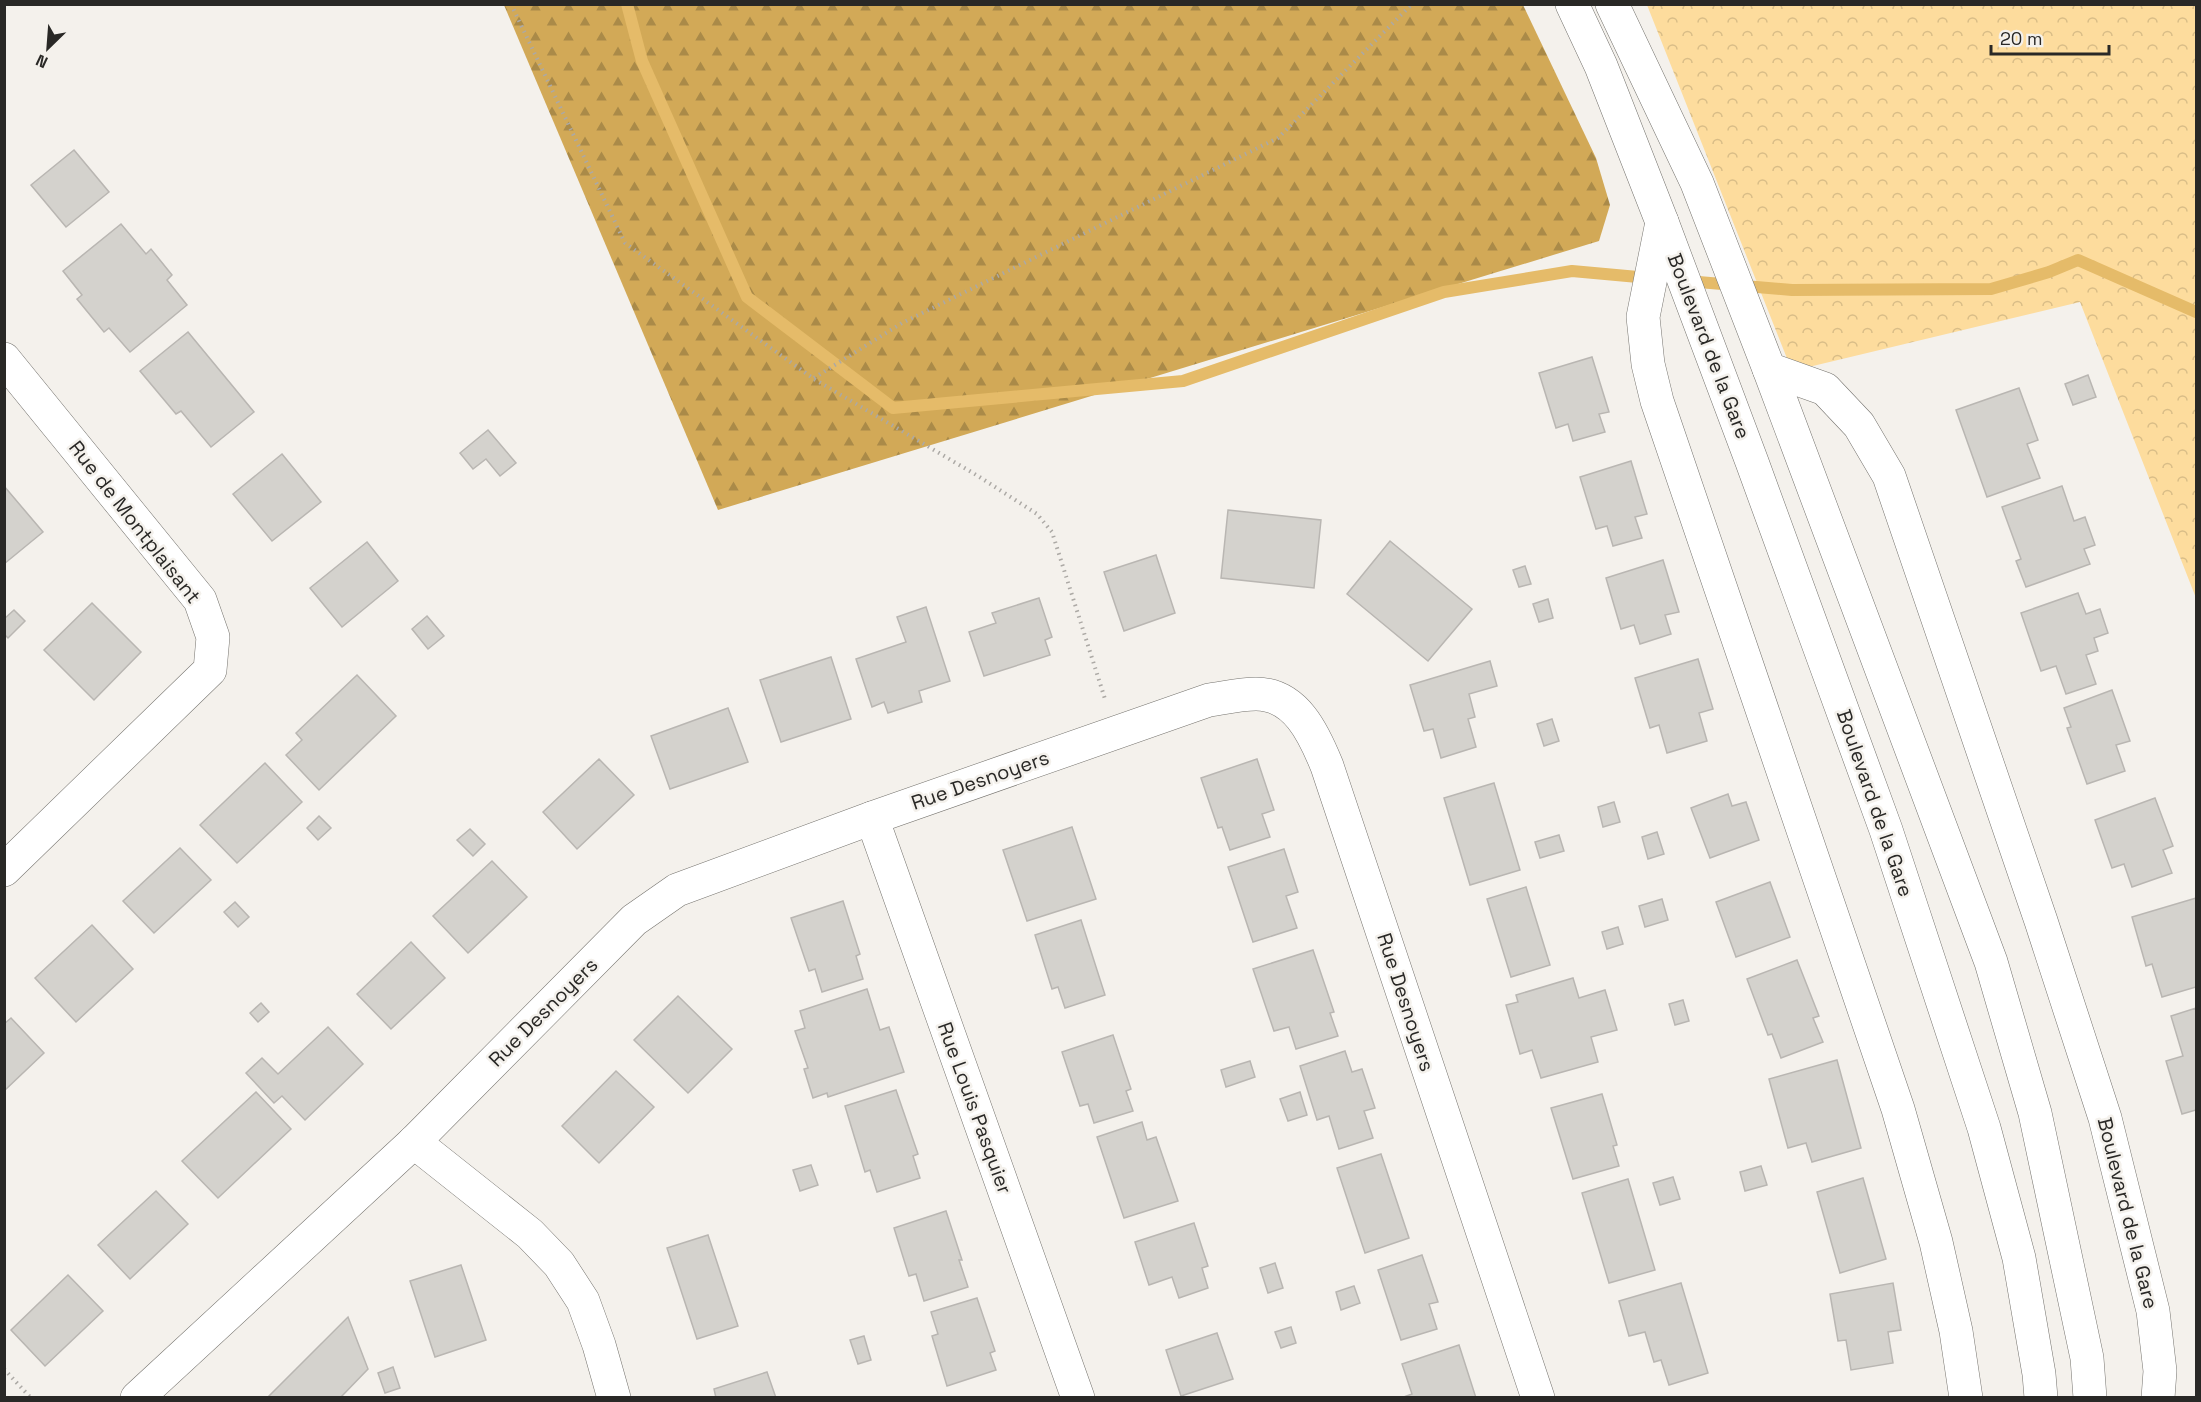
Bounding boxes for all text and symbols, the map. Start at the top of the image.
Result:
north arrow [18,18,78,78]
scale bar [1991,18,2110,56]
text: 20 m [2000,27,2043,50]
text: N [33,49,51,73]
street label: Boulevard de la Gare [1662,250,1756,442]
street label: Rue de Montplaisant [63,435,207,609]
street label: Boulevard de la Gare [1831,706,1919,900]
street label: Rue Desnoyers [908,744,1052,816]
street label: Rue Desnoyers [1371,929,1441,1075]
street label: Rue Desnoyers [483,952,603,1072]
street label: Rue Louis Pasquier [932,1018,1018,1198]
street label: Boulevard de la Gare [2092,1115,2164,1311]

